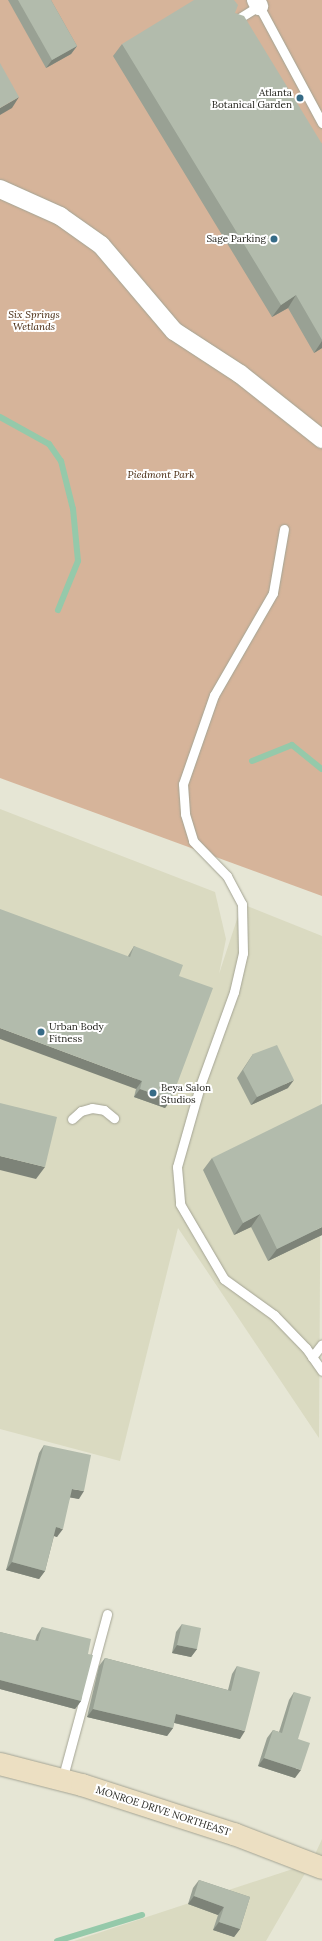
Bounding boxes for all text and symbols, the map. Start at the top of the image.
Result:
place label: Atlanta Botanical Garden [212,86,292,110]
marker: Atlanta Botanical Garden [295,93,305,103]
place label: Sage Parking [206,233,266,245]
marker: Sage Parking [269,234,279,244]
park label: Six Springs Wetlands [8,308,60,332]
park label: Piedmont Park [128,469,194,481]
place label: Urban Body Fitness [49,1020,104,1044]
marker: Urban Body Fitness [36,1027,46,1037]
place label: Beya Salon Studios [161,1081,211,1104]
marker: Beya Salon Studios [148,1088,158,1098]
street label: MONROE DRIVE NORTHEAST [94,1784,232,1838]

